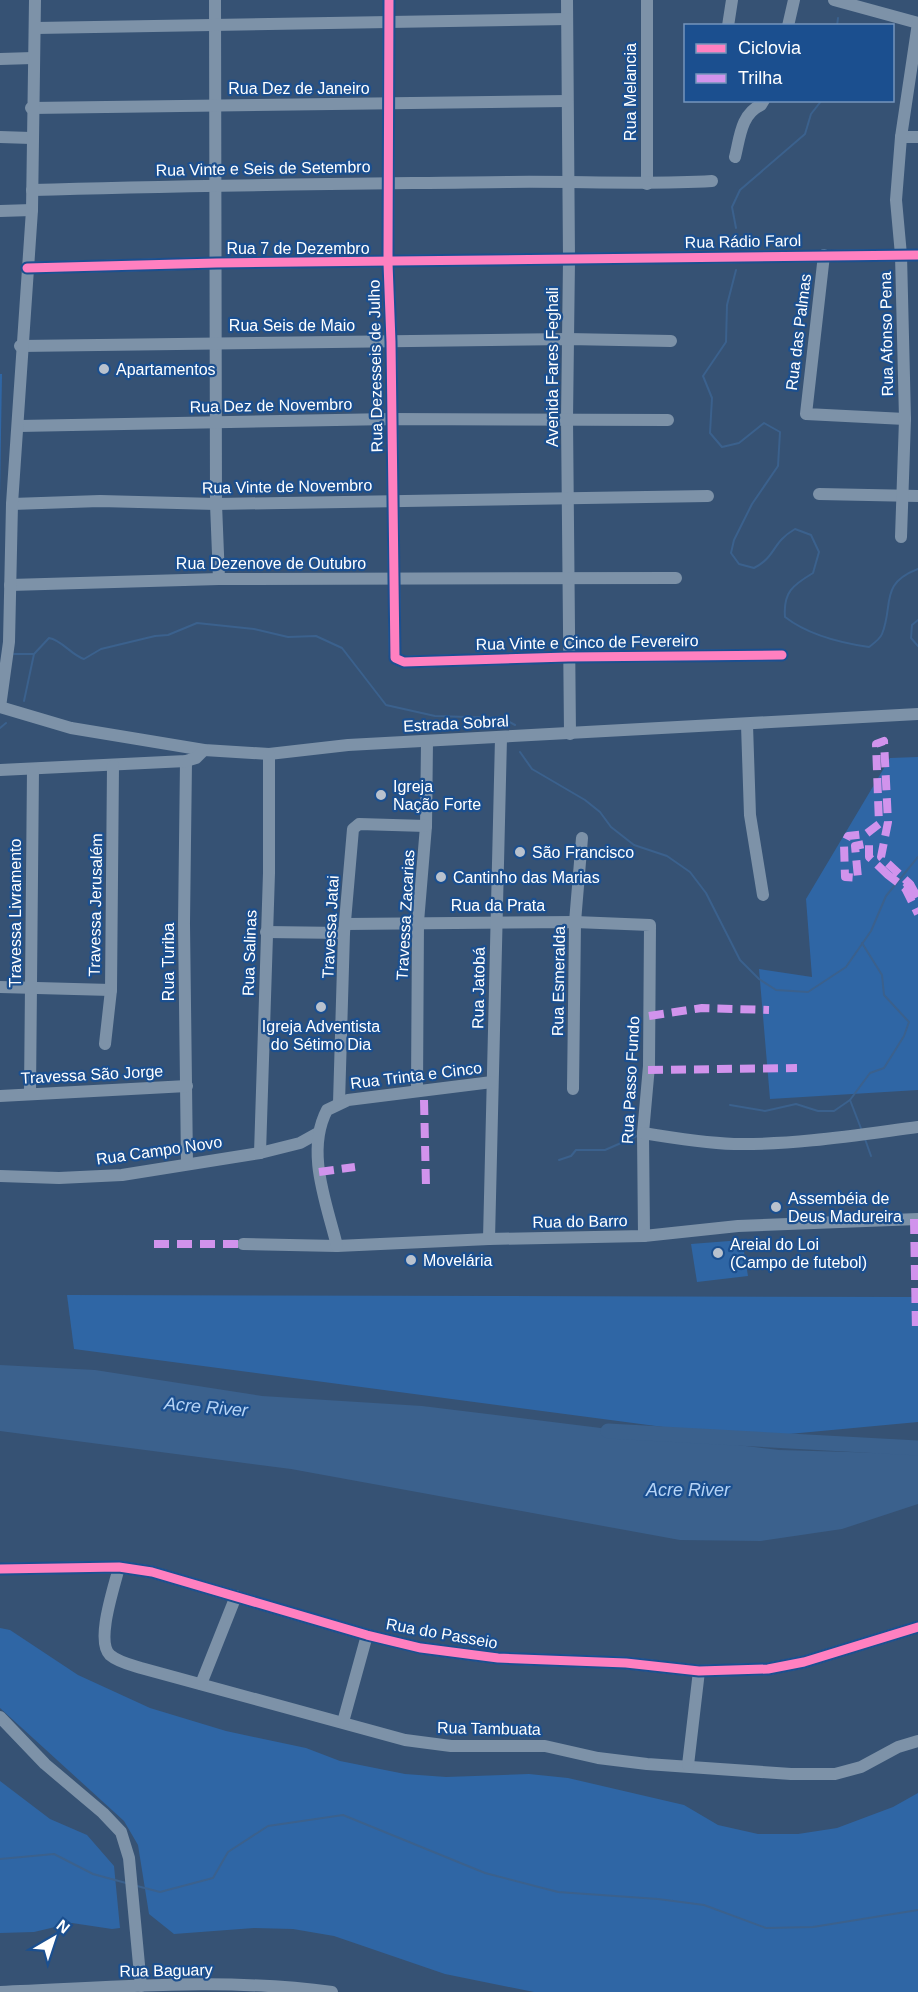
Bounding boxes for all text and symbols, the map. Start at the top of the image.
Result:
legend [684,24,894,102]
text: Ciclovia [738,38,802,58]
street label: Rua Melancia [622,43,639,141]
text: Trilha [738,68,783,88]
street label: Rua Dez de Janeiro [228,80,370,97]
street label: Rua Vinte e Seis de Setembro [155,158,371,179]
street label: Rua Rádio Farol [685,232,801,251]
street label: Rua 7 de Dezembro [226,240,370,257]
street label: Rua Afonso Pena [877,271,896,396]
street label: Rua das Palmas [783,273,814,391]
street label: Rua Dezesseis de Julho [365,279,386,452]
street label: Avenida Fares Feghali [544,287,561,447]
street label: Rua Seis de Maio [229,317,355,334]
place label: Apartamentos [116,361,216,378]
marker: Apartamentos [97,362,111,376]
street label: Rua Dez de Novembro [189,396,353,415]
street label: Rua Vinte de Novembro [202,477,372,496]
street label: Rua Dezenove de Outubro [176,555,366,572]
street label: Rua Vinte e Cinco de Fevereiro [475,632,699,653]
street label: Estrada Sobral [403,712,509,735]
place label: Igreja Nação Forte [393,778,481,813]
marker: Igreja Nação Forte [374,788,388,802]
street label: Travessa Jerusalém [86,833,105,977]
street label: Travessa Livramento [7,839,24,987]
place label: São Francisco [532,844,634,861]
marker: São Francisco [513,845,527,859]
street label: Travessa Zacarias [394,849,417,981]
place label: Cantinho das Marias [453,869,600,886]
marker: Cantinho das Marias [434,870,448,884]
street label: Travessa Jatai [319,875,342,979]
street label: Rua da Prata [451,897,545,914]
street label: Rua Salinas [239,910,260,996]
street label: Rua Turiba [160,923,177,1001]
street label: Rua Esmeralda [549,926,568,1036]
street label: Rua Jatobá [469,947,488,1029]
marker: Igreja Adventista do Sétimo Dia [314,1000,328,1014]
street label: Rua Passo Fundo [619,1016,642,1144]
place label: Igreja Adventista do Sétimo Dia [262,1018,380,1053]
street label: Rua Trinta e Cinco [349,1059,483,1092]
street label: Travessa São Jorge [20,1062,164,1087]
street label: Rua Campo Novo [95,1133,223,1168]
place label: Assembéia de Deus Madureira [788,1190,902,1225]
marker: Assembéia de Deus Madureira [769,1200,783,1214]
street label: Rua do Barro [532,1212,628,1231]
place label: Areial do Loi (Campo de futebol) [730,1236,867,1271]
marker: Areial do Loi (Campo de futebol) [711,1246,725,1260]
place label: Movelária [423,1252,492,1269]
marker: Movelária [404,1253,418,1267]
water label: Acre River [162,1393,250,1421]
water label: Acre River [645,1480,731,1500]
street label: Rua do Passeio [385,1615,499,1652]
street label: Rua Tambuata [437,1719,541,1738]
north arrow [24,1908,84,1968]
text: N [53,1916,73,1937]
street label: Rua Baguary [119,1961,213,1980]

